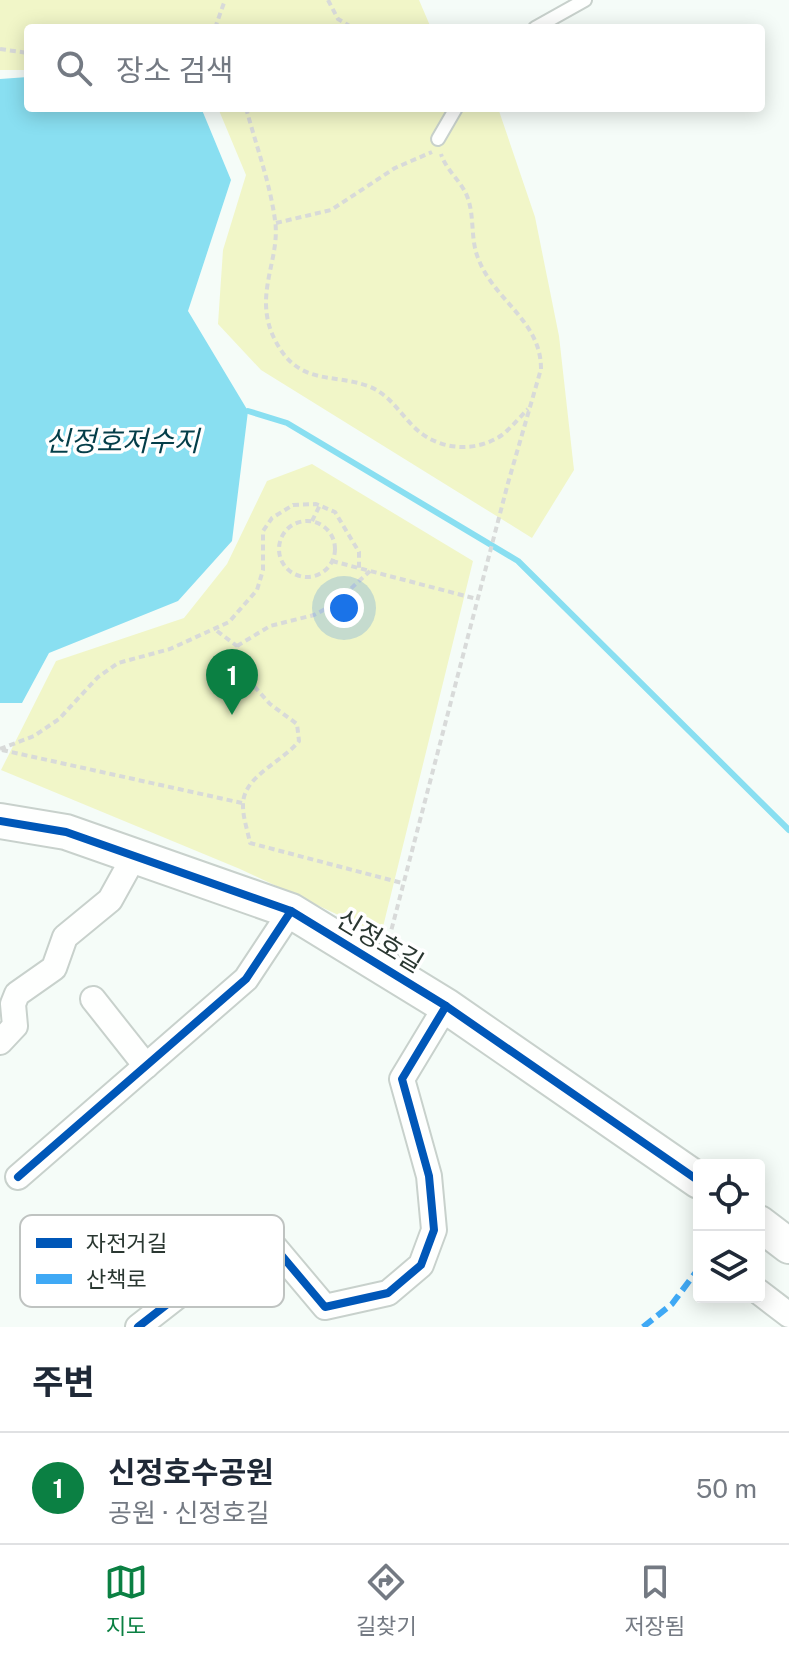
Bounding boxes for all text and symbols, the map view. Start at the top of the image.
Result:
search box [24,24,765,112]
icon: search [52,46,96,90]
text: 장소 검색 [116,52,234,88]
water label: 신정호저수지 [45,424,202,457]
your location [324,588,364,628]
pin: 1 [206,649,258,715]
street label: 신정호길 [331,903,429,978]
map controls [693,1159,765,1303]
button: locate [693,1159,765,1231]
legend [20,1215,284,1307]
text: 자전거길 [86,1230,167,1256]
button: layers [693,1231,765,1303]
text: 산책로 [86,1266,147,1292]
text: 주변 [32,1362,95,1402]
text: 신정호수공원 [108,1454,274,1490]
text: 1 [52,1473,64,1504]
text: 50 m [696,1473,757,1504]
text: 공원 · 신정호길 [108,1497,270,1528]
tab: 지도 [104,1560,148,1640]
tab: 길찾기 [356,1560,417,1640]
tab: 저장됨 [624,1560,685,1640]

